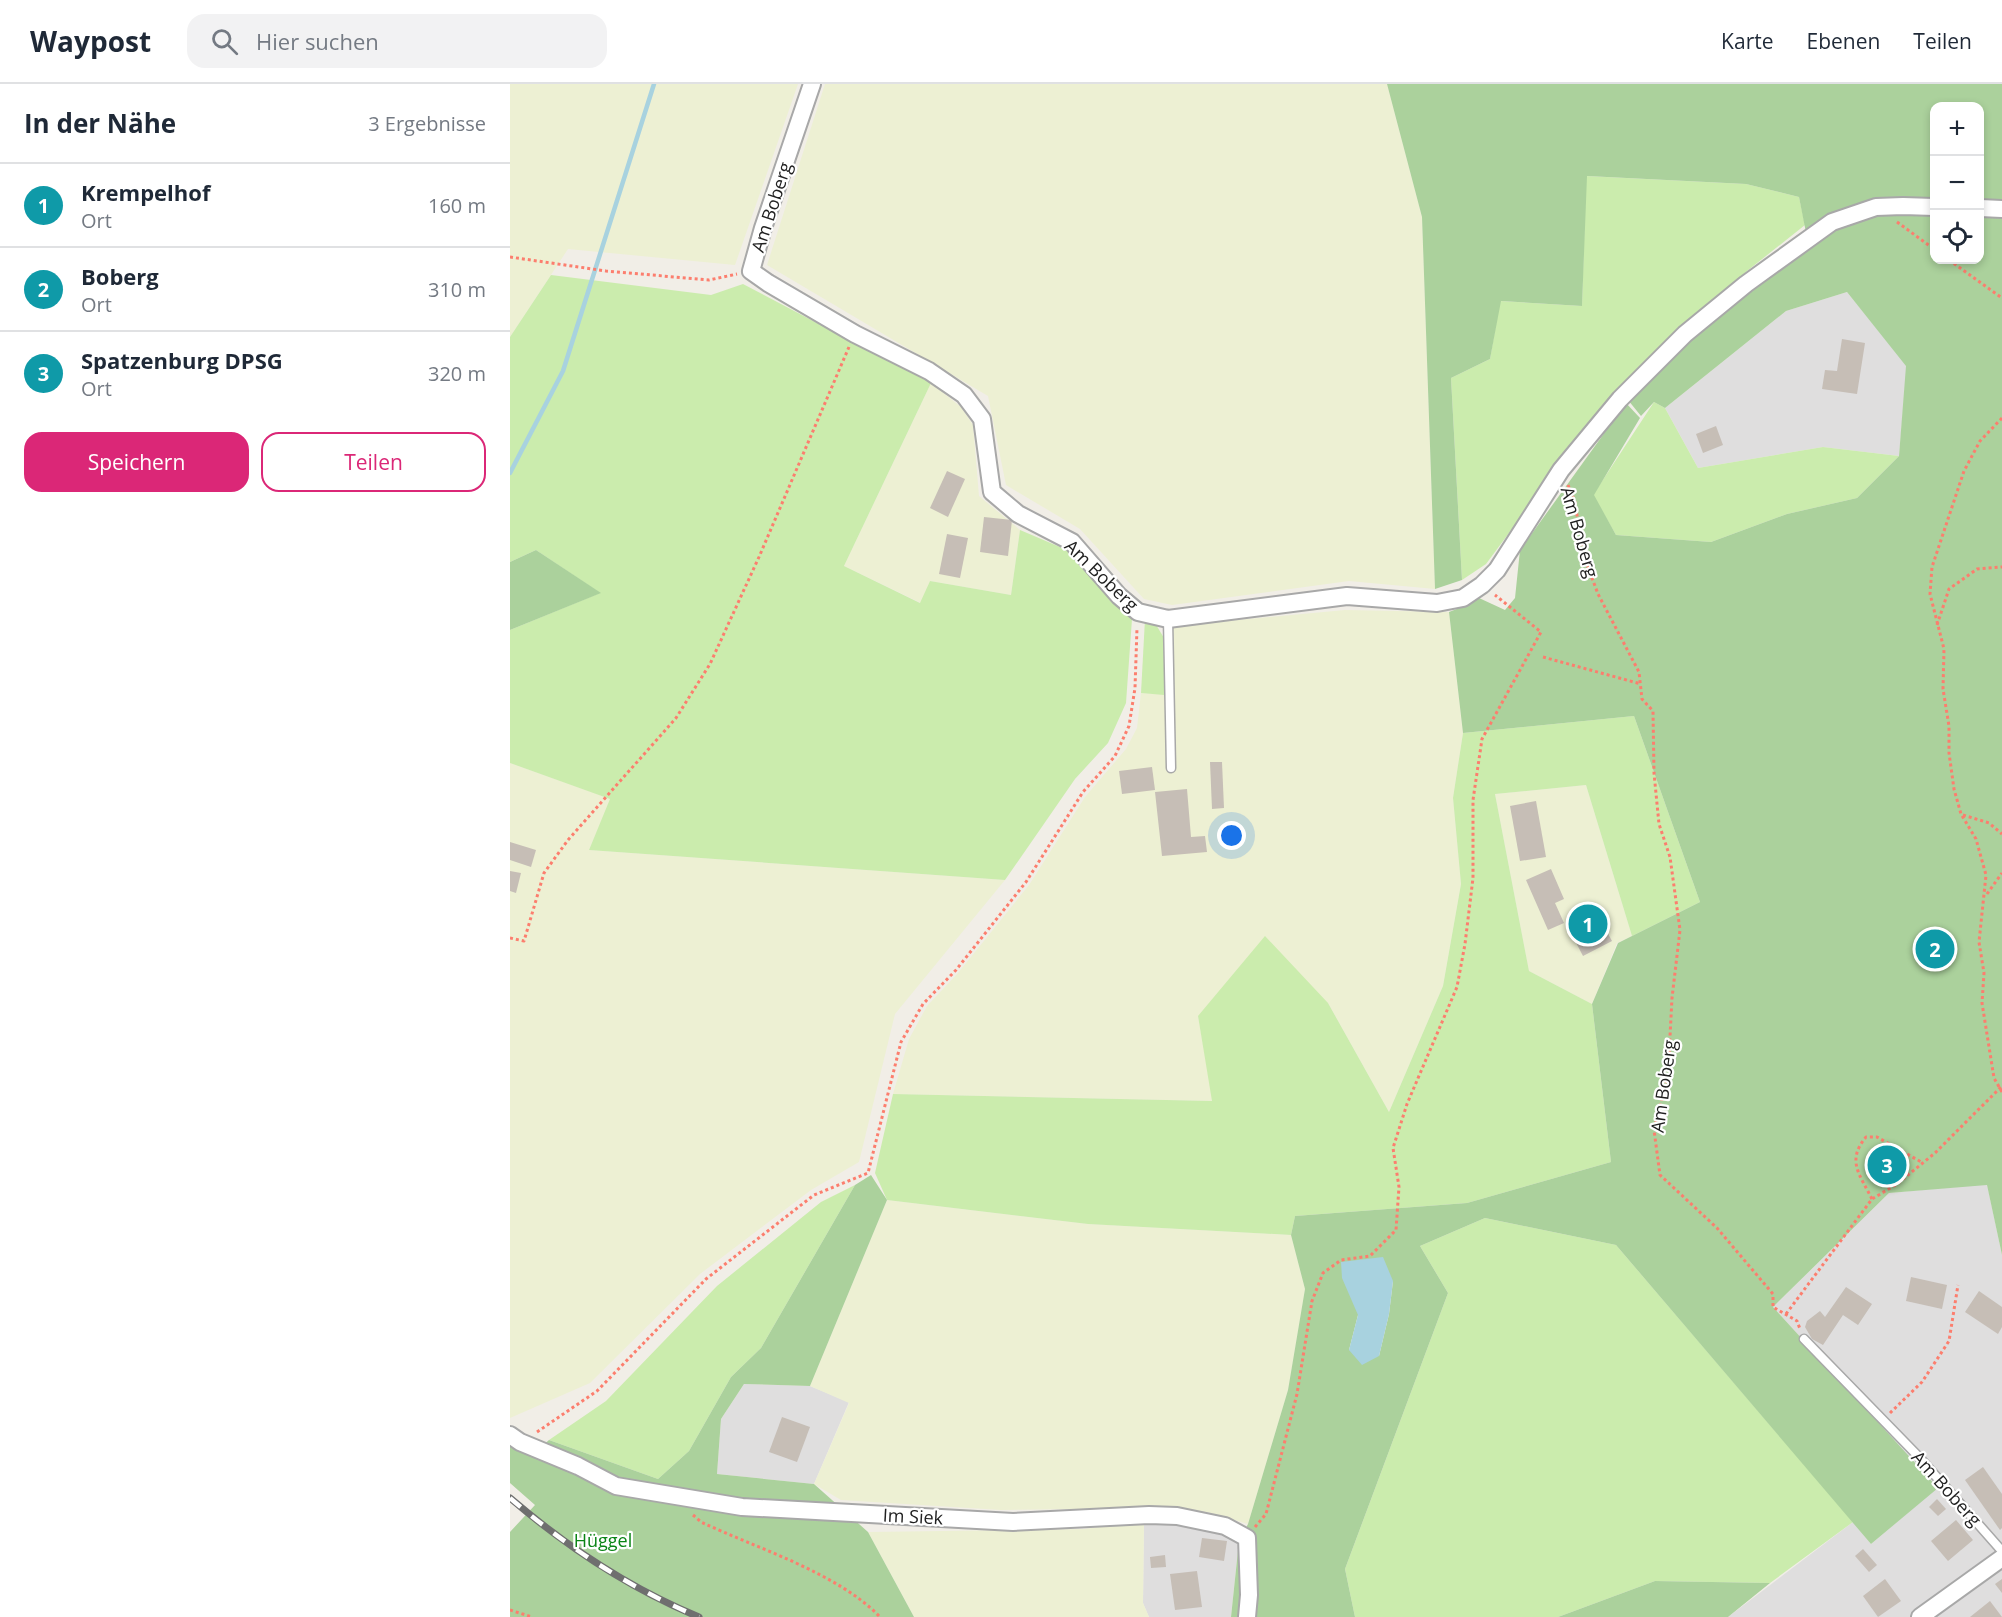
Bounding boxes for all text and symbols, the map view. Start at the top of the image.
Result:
search box [187,14,607,68]
text: Waypost [30,22,151,60]
icon: search [208,25,241,58]
text: Hier suchen [256,26,379,56]
text: Karte [1721,27,1774,55]
text: Ebenen [1807,27,1880,55]
text: Teilen [1913,27,1972,55]
map controls [1930,102,1984,264]
button: + [1930,102,1984,156]
text: In der Nähe [24,105,176,141]
text: 3 Ergebnisse [368,110,486,137]
button: − [1930,156,1984,210]
street label: Am Boberg [745,159,797,255]
text: Krempelhof [81,177,210,207]
text: 1 [38,192,49,219]
text: 160 m [428,192,486,219]
text: Ort [81,207,112,234]
button: locate [1930,210,1984,264]
text: Boberg [81,261,159,291]
text: 2 [38,276,49,303]
text: 310 m [428,276,486,303]
text: Ort [81,291,112,318]
text: Spatzenburg DPSG [81,345,283,375]
text: 3 [38,360,49,387]
text: 320 m [428,360,486,387]
text: Ort [81,375,112,402]
button: Speichern [24,432,249,492]
button: Teilen [261,432,486,492]
street label: Am Boberg [1556,484,1604,580]
street label: Am Boberg [1060,534,1144,616]
your location [1217,821,1246,850]
pin: 1 [1568,902,1608,946]
pin: 2 [1916,926,1954,972]
street label: Am Boberg [1645,1038,1681,1134]
pin: 3 [1868,1142,1906,1188]
street label: Am Boberg [1907,1445,1987,1531]
street label: Im Siek [882,1502,944,1530]
park label: Hüggel [574,1528,632,1552]

